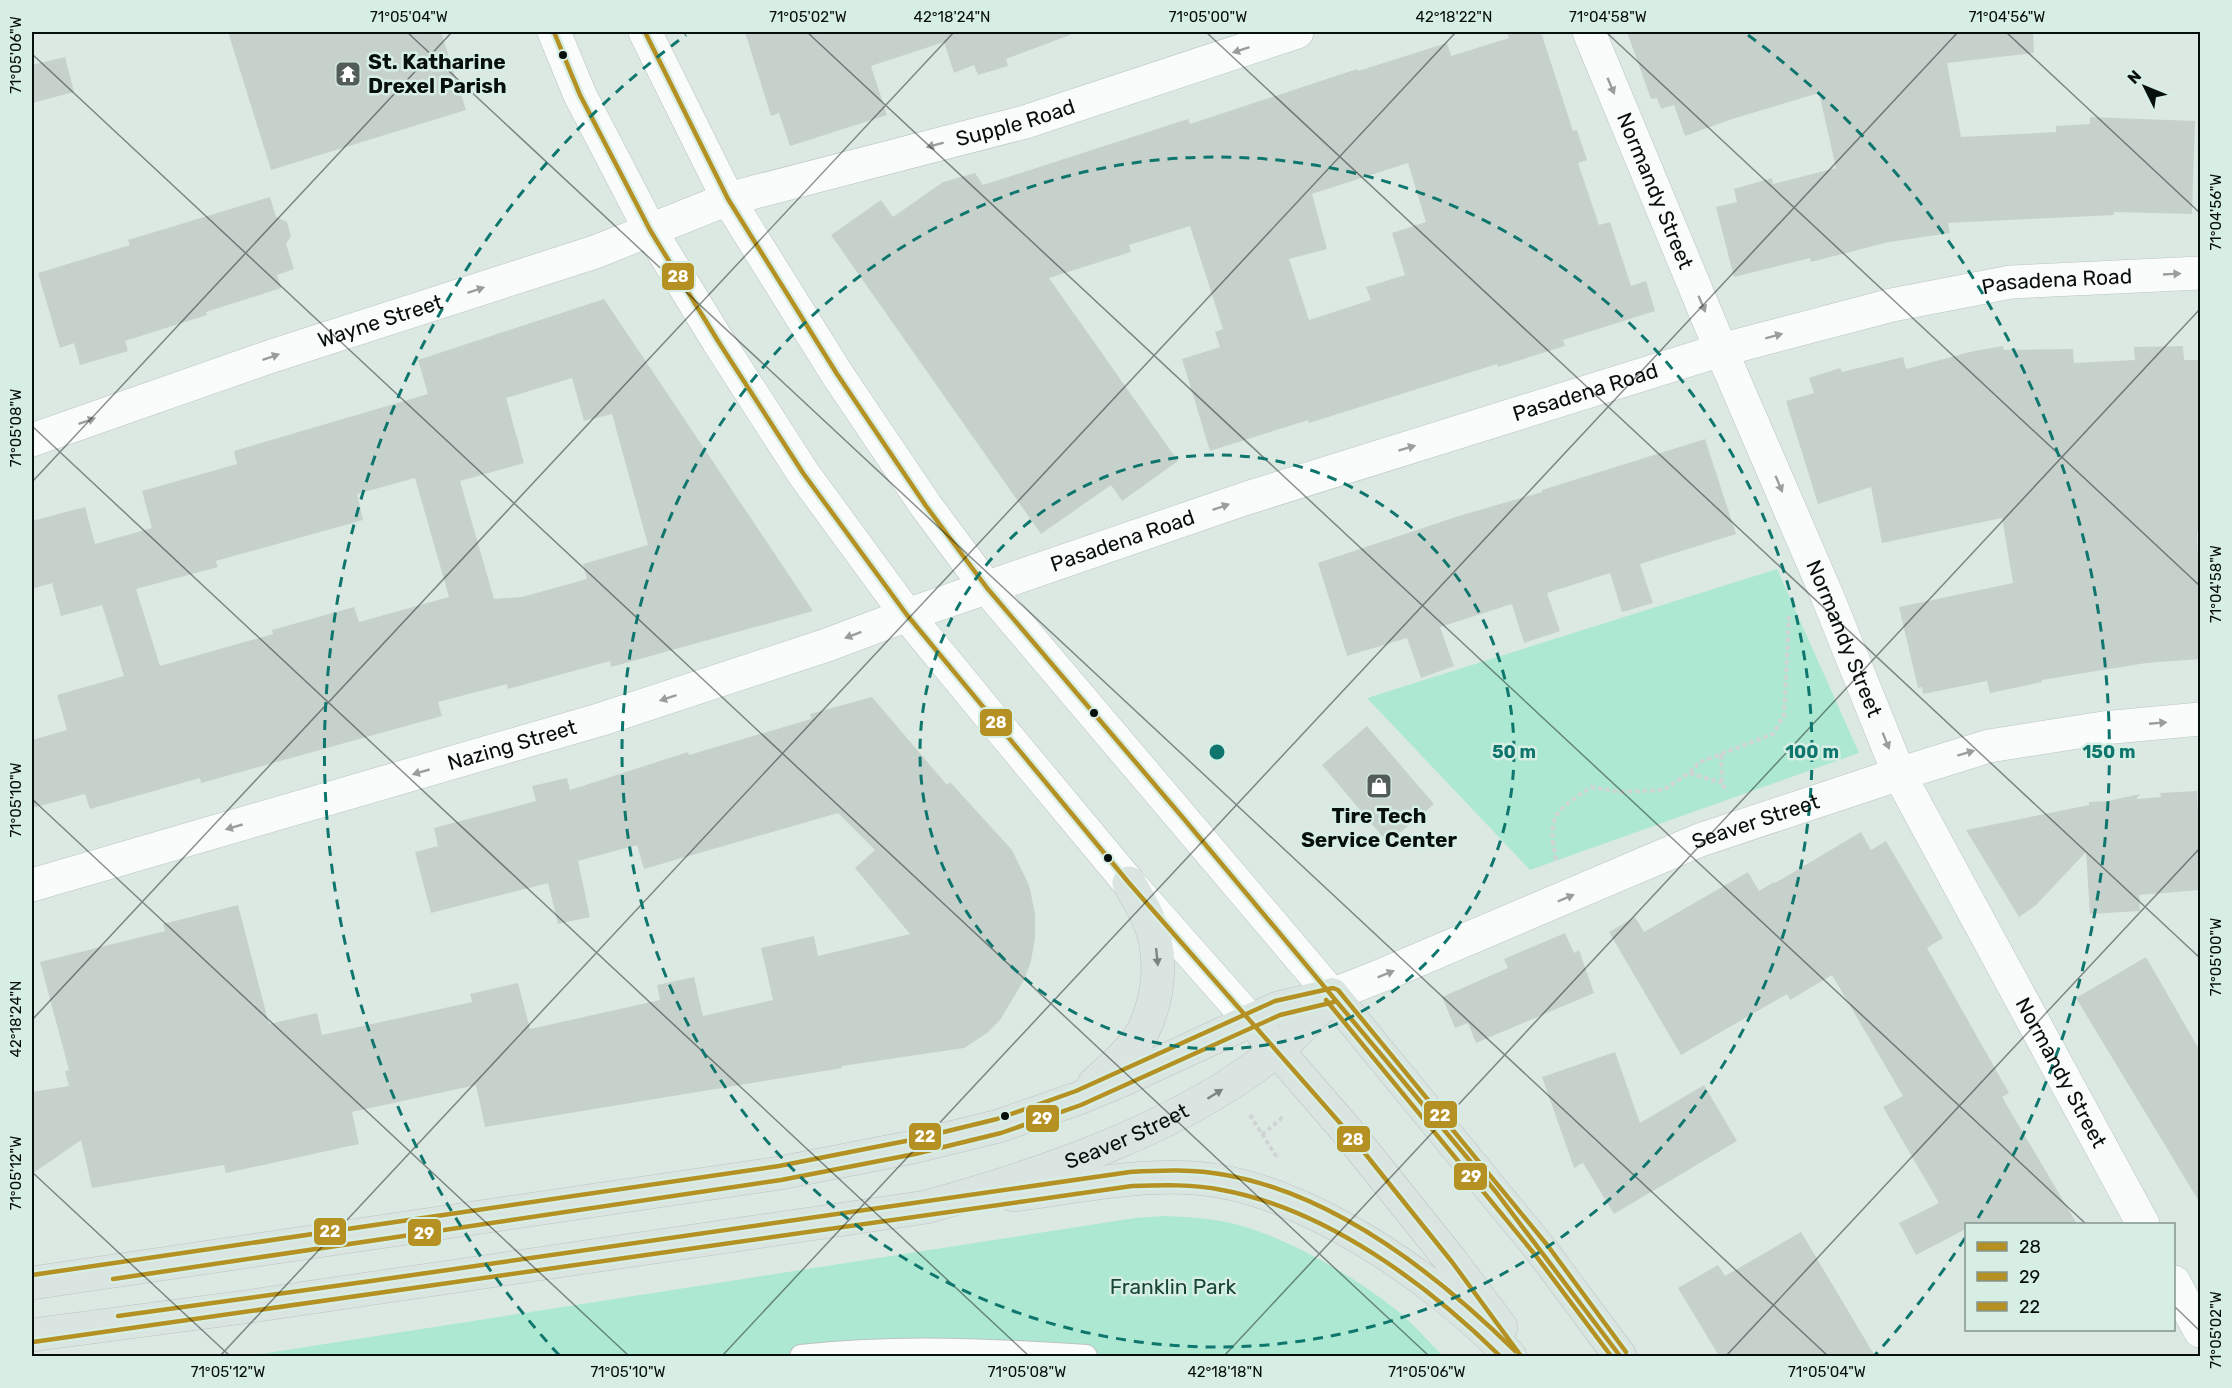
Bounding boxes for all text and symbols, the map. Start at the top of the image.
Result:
text: 71°05'04"W [370,8,448,26]
text: 71°05'02"W [769,8,847,26]
text: 42°18'24"N [914,8,990,26]
text: 71°05'00"W [1169,8,1247,26]
text: 42°18'22"N [1416,8,1492,26]
text: 71°04'58"W [1569,8,1647,26]
text: 71°04'56"W [1969,8,2045,26]
text: 71°05'06"W [7,16,25,94]
one-way arrow [1232,46,1250,55]
place label: St. Katharine Drexel Parish [368,49,507,98]
unlabelled marker [557,49,569,61]
north arrow [2115,57,2175,117]
temple icon: St. Katharine Drexel Parish [333,59,363,89]
text: N [2124,66,2145,88]
one-way arrow [1606,77,1616,95]
street label: Supple Road [953,93,1078,151]
street label: Normandy Street [1612,109,1699,273]
one-way arrow [926,141,944,150]
text: 71°04'56"W [2207,174,2225,250]
line badge: 28 [661,262,695,291]
street label: Pasadena Road [1980,263,2133,299]
text: 28 [667,267,689,286]
one-way arrow [2163,270,2182,279]
one-way arrow [467,285,485,294]
street label: Wayne Street [315,289,446,352]
one-way arrow [1697,296,1707,314]
one-way arrow [1765,331,1783,341]
one-way arrow [262,351,280,361]
street label: Pasadena Road [1510,357,1661,426]
text: 71°05'08"W [7,389,25,467]
one-way arrow [78,415,96,425]
one-way arrow [1398,443,1416,452]
one-way arrow [1774,475,1784,493]
one-way arrow [1212,502,1230,511]
street label: Pasadena Road [1047,504,1198,577]
text: 71°04'58"W [2207,545,2225,623]
street label: Normandy Street [1801,556,1888,720]
one-way arrow [843,631,861,641]
one-way arrow [659,693,677,703]
unlabelled marker [1088,707,1100,719]
line badge: 28 [979,708,1013,737]
text: 28 [985,713,1007,732]
street label: Nazing Street [444,714,579,775]
one-way arrow [2149,718,2168,728]
one-way arrow [1881,733,1891,751]
text: 50 m [1492,741,1536,763]
text: 100 m [1785,741,1839,763]
text: 150 m [2082,741,2136,763]
centre of rings [1207,742,1227,762]
one-way arrow [1957,748,1975,757]
text: 71°05'10"W [7,762,25,838]
one-way arrow [412,768,430,777]
shop icon: Tire Tech Service Center [1364,771,1394,801]
street label: Seaver Street [1688,788,1822,854]
place label: Tire Tech Service Center [1301,803,1458,852]
one-way arrow [224,822,243,832]
unlabelled marker [1102,852,1114,864]
one-way arrow [1557,893,1574,902]
text: 71°05'00"W [2207,918,2225,996]
one-way arrow [1152,947,1161,966]
one-way arrow [1377,969,1395,978]
text: 42°18'24"N [7,981,25,1057]
street label: Normandy Street [2011,993,2112,1152]
one-way arrow [1207,1089,1223,1100]
street label: Seaver Street [1061,1098,1193,1174]
line badge: 22 [1423,1100,1458,1129]
line badge: 29 [1025,1104,1060,1133]
text: 22 [1430,1106,1450,1125]
text: 29 [1032,1109,1052,1128]
unlabelled marker [999,1110,1011,1122]
line badge: 22 [908,1122,942,1151]
line badge: 28 [1336,1125,1371,1153]
text: 22 [915,1127,935,1146]
text: 28 [1342,1130,1364,1149]
text: 71°05'12"W [7,1136,25,1210]
line badge: 29 [1453,1162,1488,1191]
text: 29 [1461,1167,1481,1186]
line badge: 22 [313,1217,347,1246]
line badge: 29 [407,1218,442,1247]
text: 22 [320,1222,340,1241]
legend [1965,1223,2175,1331]
text: 29 [414,1224,434,1243]
text: 28 [2019,1236,2041,1258]
text: 29 [2019,1266,2040,1288]
park label: Franklin Park [1110,1274,1236,1299]
text: 71°05'02"W [2207,1291,2225,1369]
text: 22 [2019,1296,2040,1318]
text: 71°05'12"W [191,1363,265,1381]
text: 71°05'10"W [590,1363,666,1381]
text: 71°05'08"W [988,1363,1066,1381]
text: 42°18'18"N [1187,1363,1263,1381]
text: 71°05'06"W [1388,1363,1466,1381]
text: 71°05'04"W [1788,1363,1866,1381]

